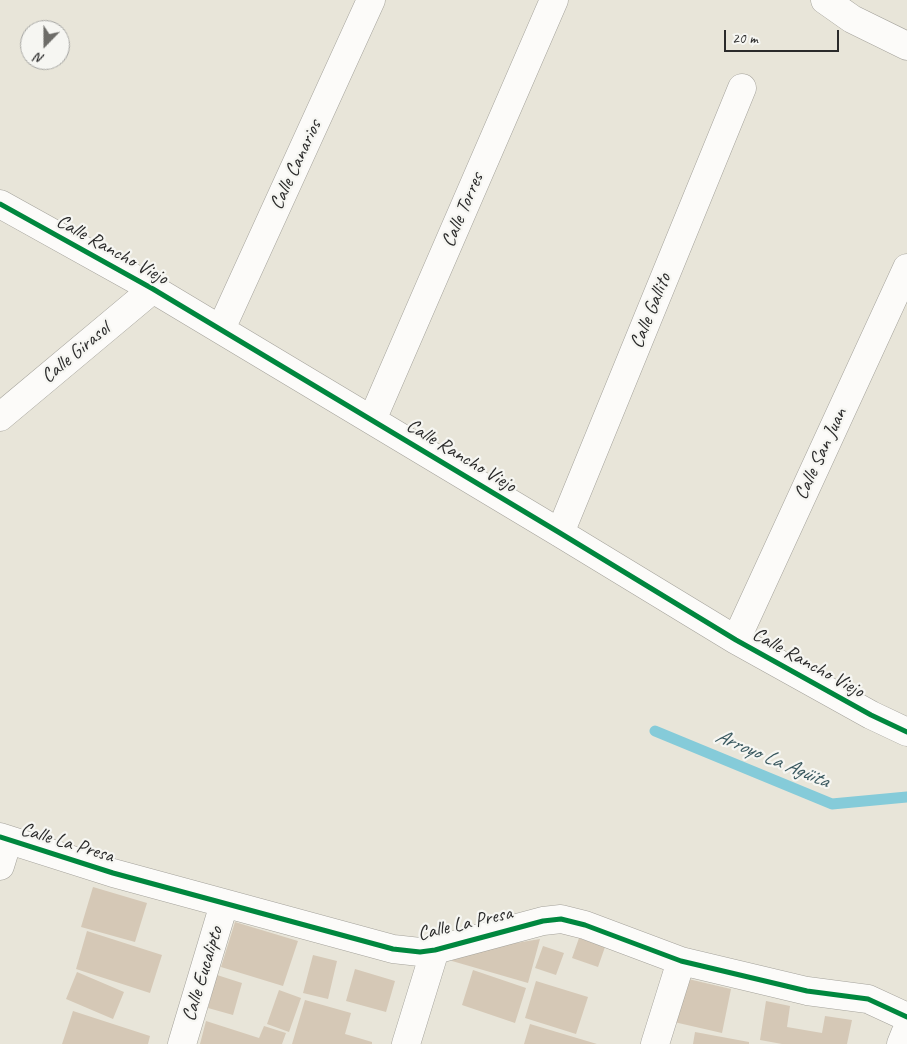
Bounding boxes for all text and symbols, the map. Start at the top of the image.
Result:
north arrow [20,20,70,70]
scale bar [727,20,842,52]
text: 20 m [732,29,758,48]
text: N [32,49,47,68]
street label: Calle Canarios [265,116,327,214]
street label: Calle Torres [437,169,489,251]
street label: Calle Rancho Viejo [52,210,172,290]
street label: Calle Gallito [625,270,677,352]
street label: Calle Girasol [37,317,115,389]
street label: Calle San Juan [789,404,853,504]
street label: Calle Rancho Viejo [402,414,520,498]
street label: Calle Rancho Viejo [748,623,868,703]
water label: Arroyo La Agüita [711,724,833,794]
street label: Calle La Presa [17,817,117,869]
street label: Calle La Presa [415,901,515,947]
street label: Calle Eucalipto [177,924,229,1024]

